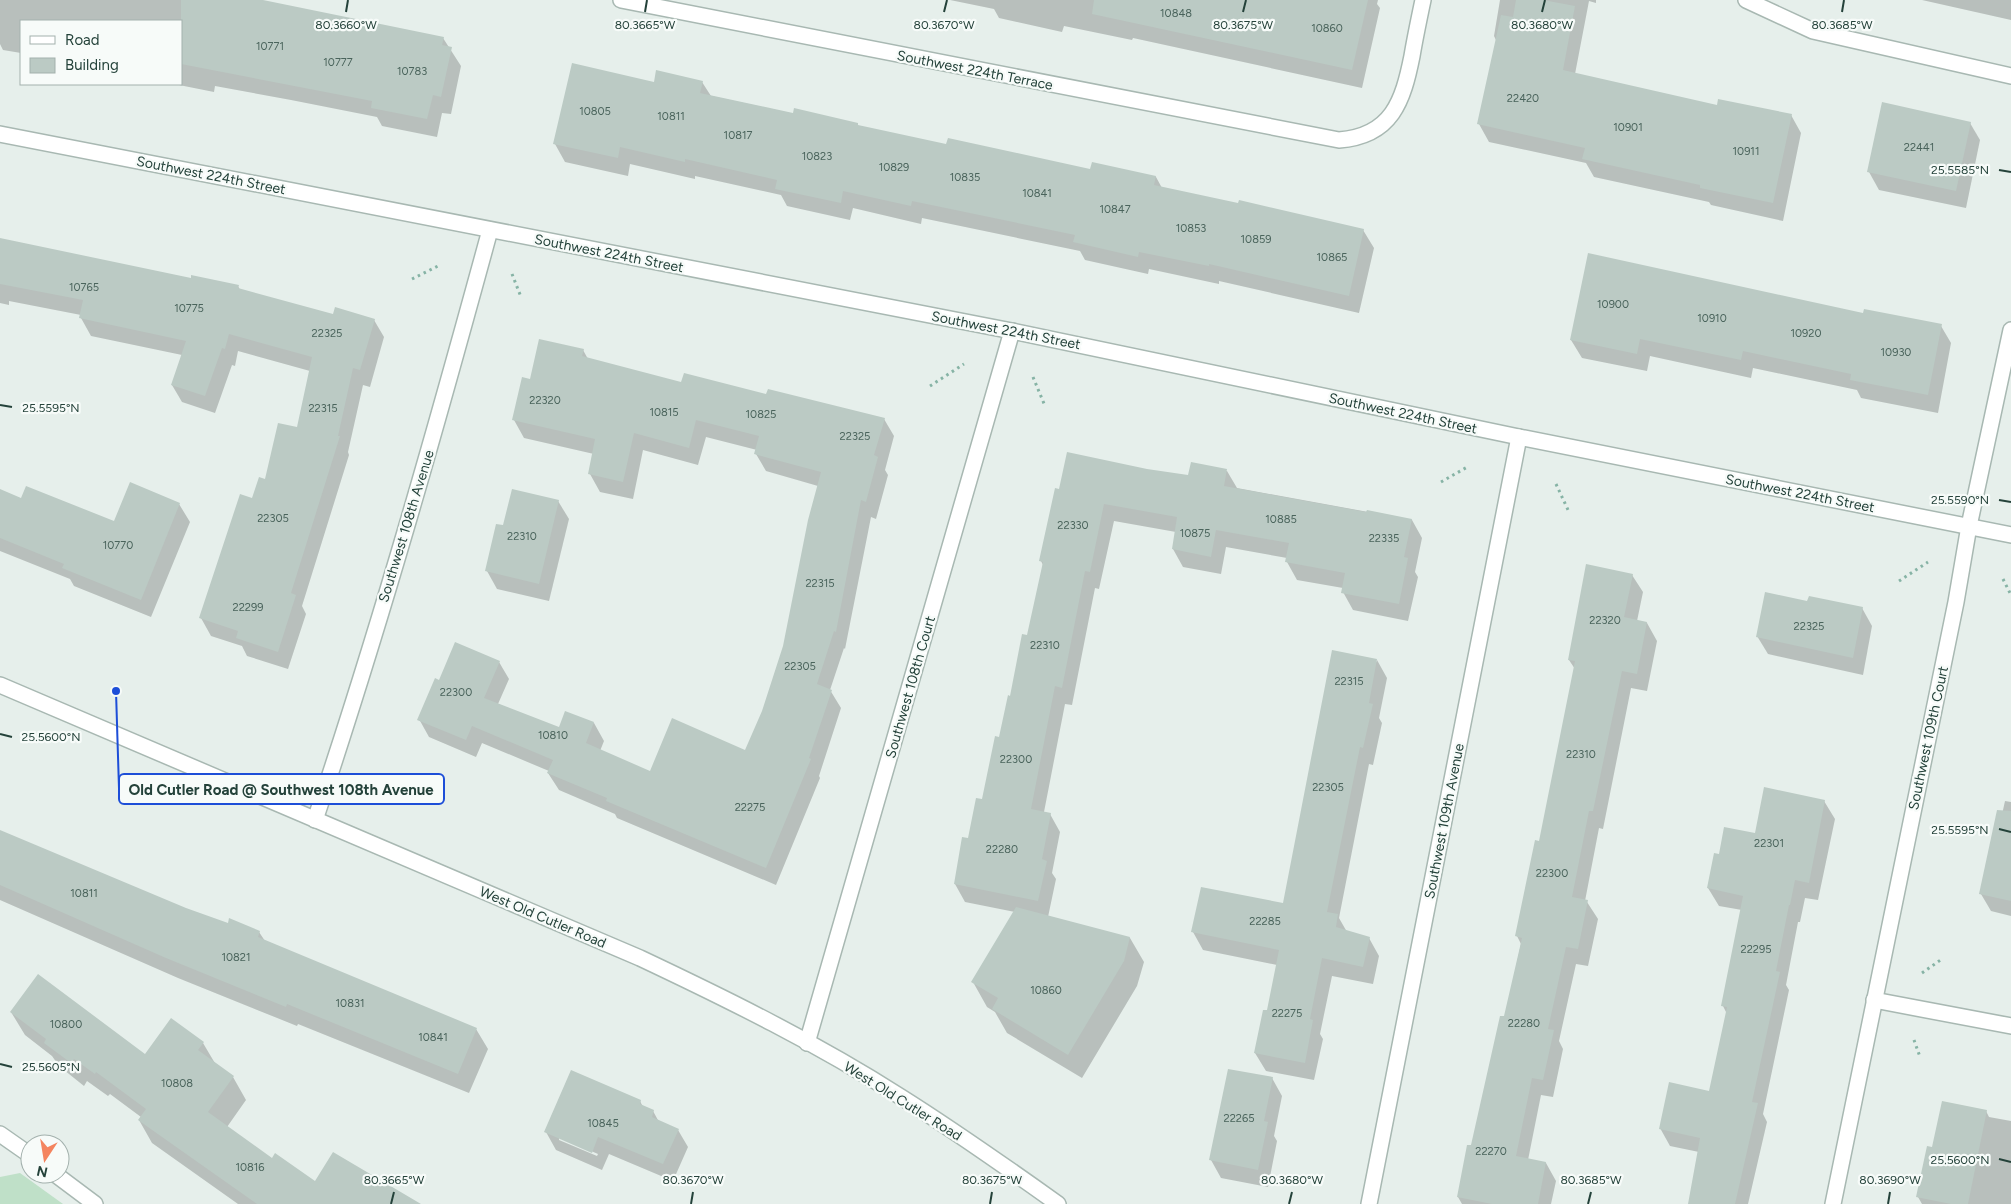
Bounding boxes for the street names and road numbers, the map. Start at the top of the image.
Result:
street label: Southwest 224th Terrace [895,47,1055,94]
street label: Southwest 224th Street [135,153,287,198]
street label: Southwest 224th Street [533,231,685,276]
street label: Southwest 224th Street [930,308,1082,353]
street label: Southwest 224th Street [1327,389,1479,438]
street label: Southwest 108th Avenue [375,448,438,604]
street label: Southwest 224th Street [1724,471,1876,516]
street label: Southwest 108th Court [882,614,939,760]
street label: Southwest 109th Court [1905,665,1952,812]
street label: Southwest 109th Avenue [1421,742,1468,900]
street label: West Old Cutler Road [477,883,609,952]
street label: West Old Cutler Road [841,1058,965,1145]

